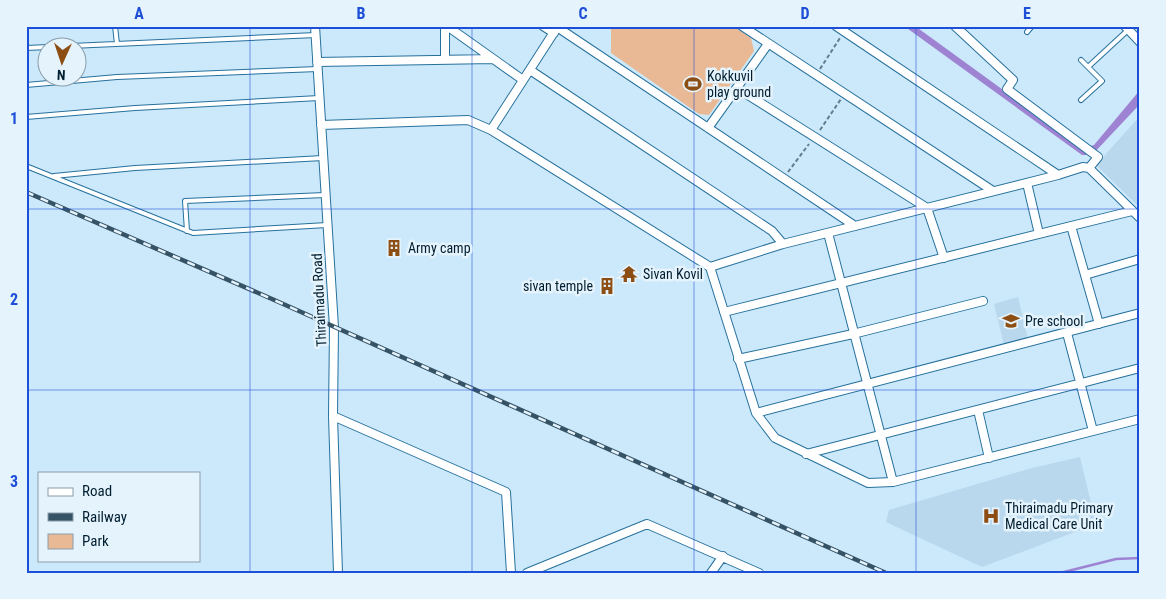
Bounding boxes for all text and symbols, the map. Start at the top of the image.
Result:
text: A [134,4,144,23]
text: B [357,4,366,23]
text: C [578,4,588,23]
text: D [800,4,810,23]
text: E [1023,4,1031,23]
north arrow [38,38,88,88]
text: N [57,67,66,83]
place label: Kokkuvil play ground [707,68,771,100]
sports icon: Kokkuvil play ground [683,74,703,94]
text: 1 [10,109,18,128]
building icon: Army camp [384,238,404,258]
place label: Army camp [408,240,471,256]
street label: Thiraimadu Road [309,253,329,347]
temple icon: Sivan Kovil [619,264,639,284]
place label: Sivan Kovil [643,266,703,282]
building icon: sivan temple [597,276,617,296]
place label: sivan temple [523,278,593,294]
text: 2 [10,290,18,309]
school or university icon: Pre school [1001,311,1021,331]
place label: Pre school [1025,313,1084,329]
text: 3 [10,472,18,491]
legend [38,472,200,562]
text: Road [82,482,112,500]
place label: Thiraimadu Primary Medical Care Unit [1005,500,1113,532]
hospital icon: Thiraimadu Primary Medical Care Unit [981,506,1001,526]
text: Railway [82,508,127,526]
text: Park [82,532,109,550]

